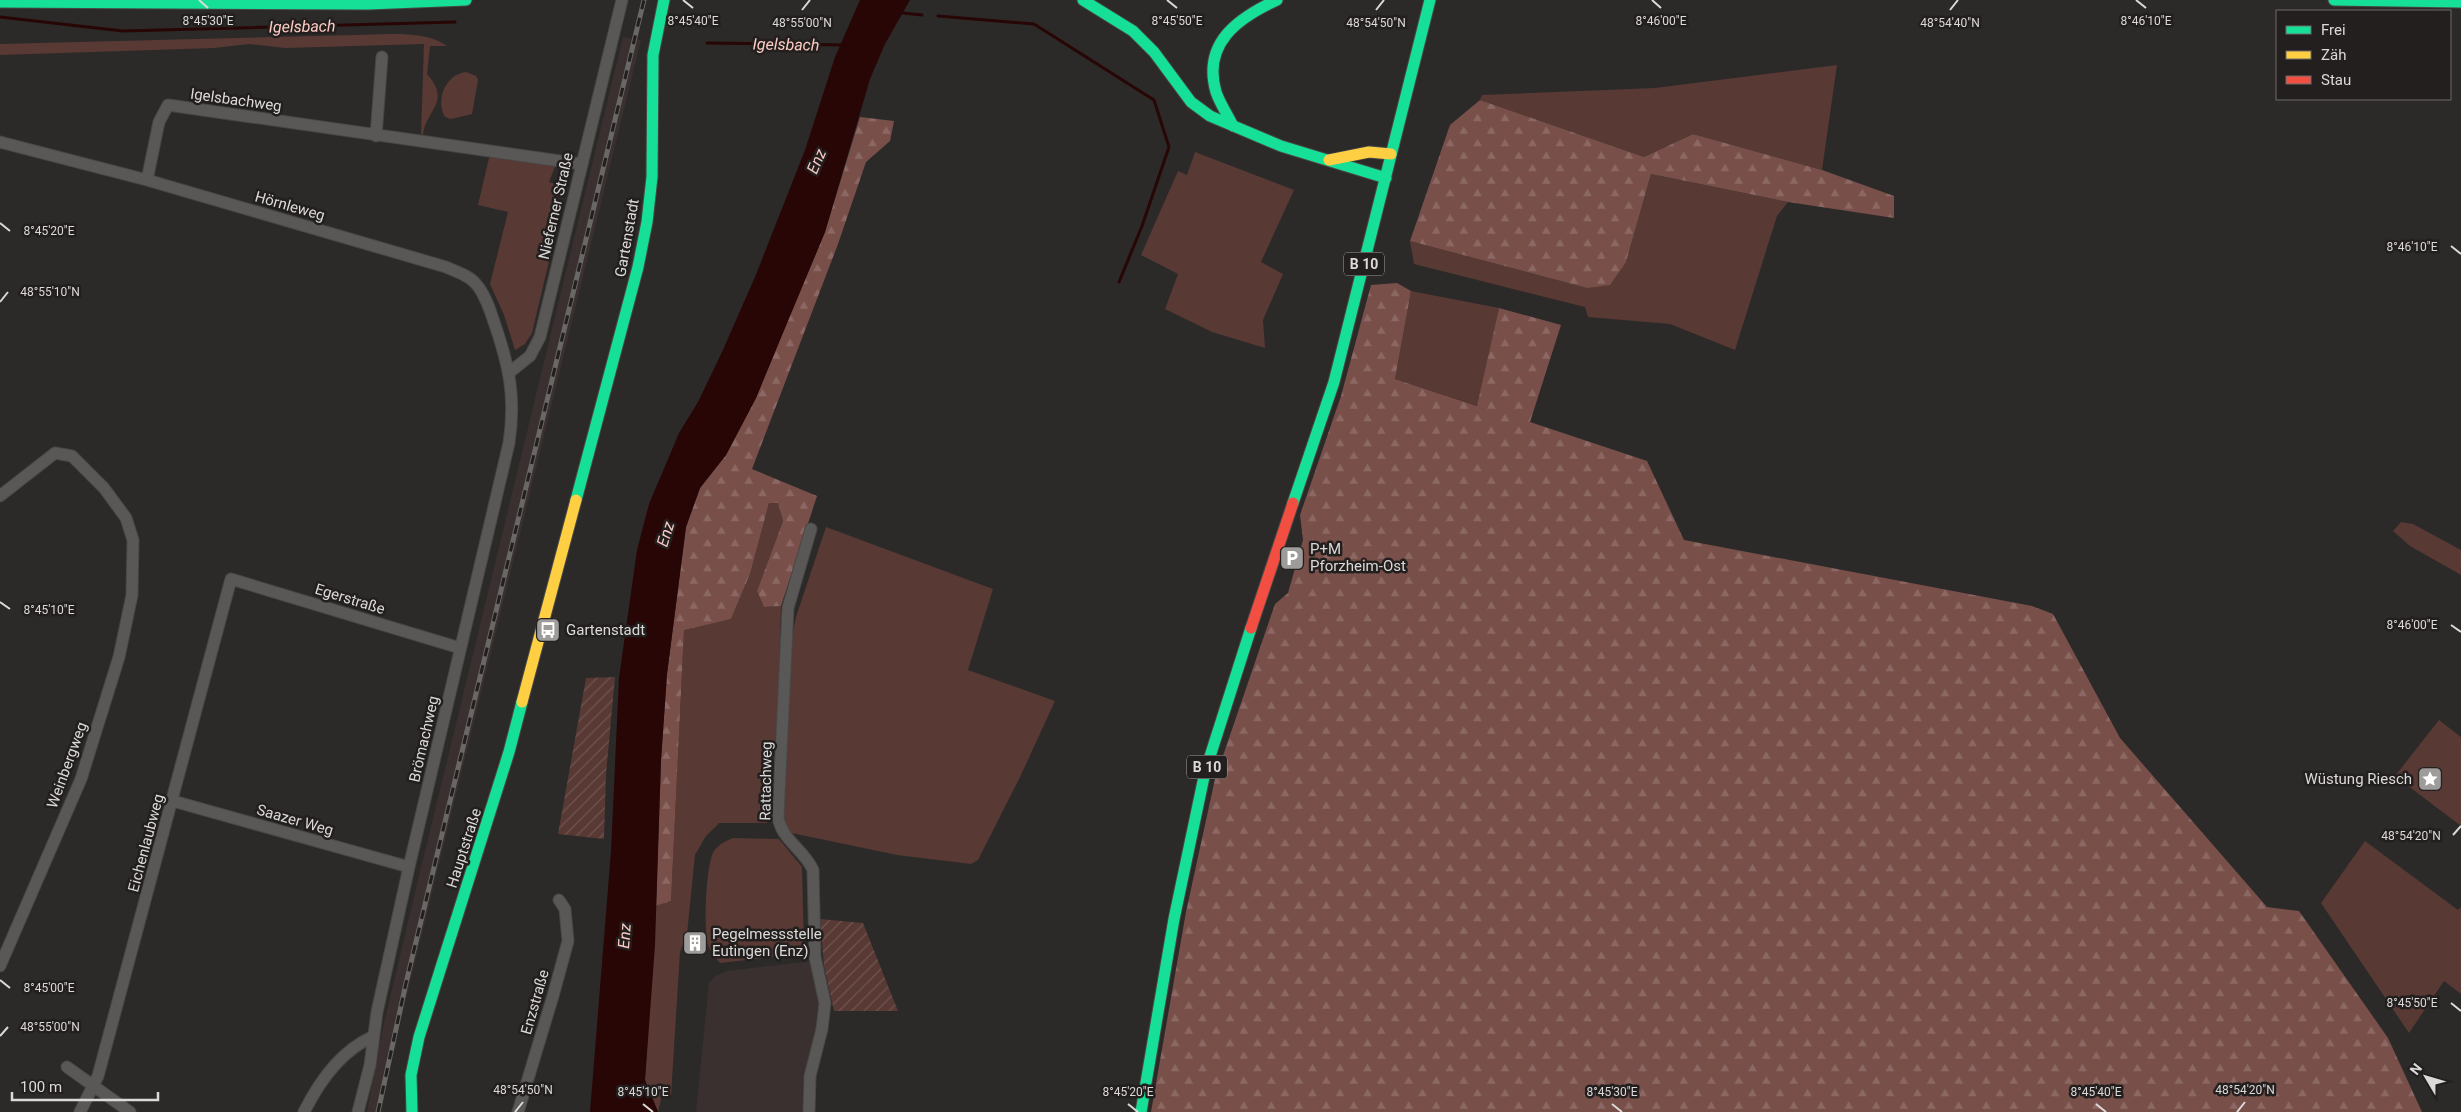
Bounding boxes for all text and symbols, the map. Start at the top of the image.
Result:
legend [2276,10,2451,100]
text: 8°45'30"E [183,14,234,28]
text: 8°45'40"E [668,14,719,28]
text: 8°45'50"E [1152,14,1203,28]
text: 8°46'00"E [1636,14,1687,28]
text: 8°46'10"E [2121,14,2172,28]
water label: Igelsbach [268,16,336,37]
text: 48°55'00"N [772,16,832,30]
text: 48°54'50"N [1346,16,1406,30]
text: 48°54'40"N [1920,16,1980,30]
text: Frei [2321,21,2346,39]
water label: Igelsbach [752,34,820,55]
text: Zäh [2321,46,2346,64]
text: Stau [2321,71,2351,89]
street label: Igelsbachweg [189,85,283,115]
water label: Enz [803,146,830,176]
street label: Nieferner Straße [535,151,577,261]
street label: Hörnleweg [253,187,327,225]
street label: Gartenstadt [611,197,643,279]
text: 8°45'20"E [24,224,75,238]
text: 8°46'10"E [2387,240,2438,254]
road number: B 10 [1344,252,1384,276]
text: 48°55'10"N [20,285,80,299]
water label: Enz [653,519,678,549]
place label: P+M Pforzheim-Ost [1310,540,1406,575]
parking icon: P+M Pforzheim-Ost [1279,545,1305,571]
street label: Egerstraße [313,580,387,618]
text: 8°45'10"E [24,603,75,617]
bus stop icon: Gartenstadt [535,617,561,643]
text: 8°46'00"E [2387,618,2438,632]
place label: Gartenstadt [566,621,645,639]
street label: Brömachweg [405,694,443,784]
street label: Weinbergweg [43,719,91,811]
street label: Rattachweg [756,741,776,821]
road number: B 10 [1187,756,1227,779]
place icon: Wüstung Riesch [2417,766,2443,792]
place label: Wüstung Riesch [2305,770,2412,788]
street label: Eichenlaubweg [124,792,168,894]
street label: Saazer Weg [255,800,335,840]
street label: Hauptstraße [443,806,485,890]
text: 48°54'20"N [2381,829,2441,843]
water label: Enz [614,923,635,949]
place label: Pegelmessstelle Eutingen (Enz) [712,925,822,960]
building icon: Pegelmessstelle Eutingen (Enz) [682,930,708,956]
street label: Enzstraße [517,967,553,1037]
text: 8°45'00"E [24,981,75,995]
text: 8°45'50"E [2387,996,2438,1010]
text: 48°55'00"N [20,1020,80,1034]
north arrow [2401,1052,2451,1102]
text: N [2406,1060,2425,1078]
scale bar [12,1070,159,1102]
text: 100 m [20,1078,62,1096]
text: 48°54'50"N [493,1083,553,1097]
text: 48°54'20"N [2215,1083,2275,1097]
text: 8°45'10"E [618,1085,669,1099]
text: 8°45'20"E [1103,1085,1154,1099]
text: 8°45'30"E [1587,1085,1638,1099]
text: 8°45'40"E [2071,1085,2122,1099]

